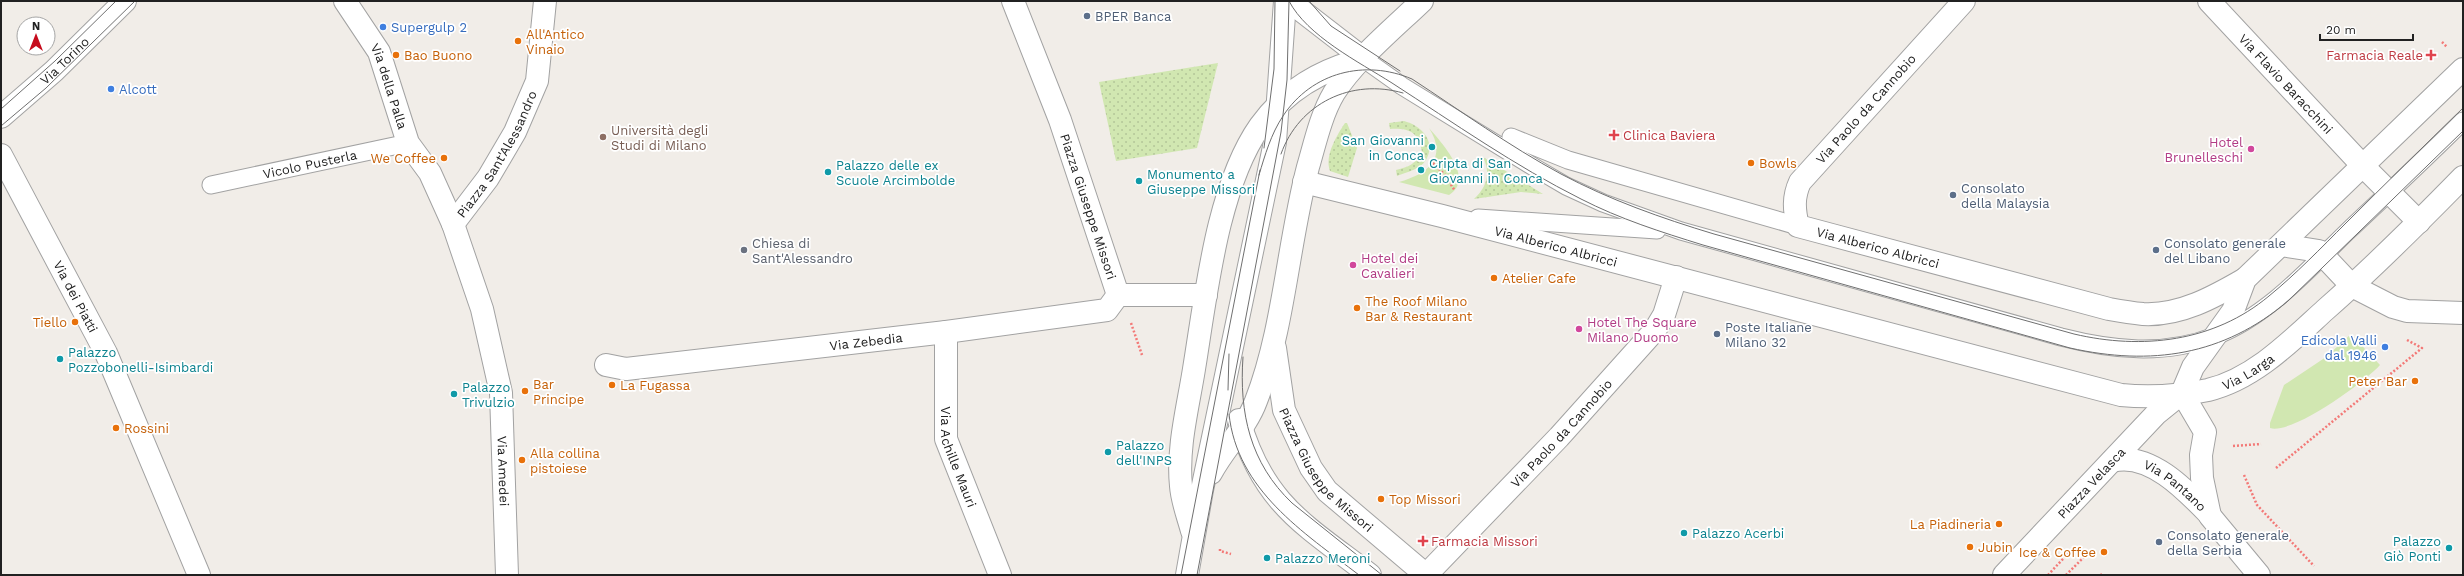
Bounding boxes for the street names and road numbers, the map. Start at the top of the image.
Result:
street label: Via Flavio Baracchini [2236,31,2336,137]
street label: Via Torino [37,33,92,87]
street label: Via della Palla [368,40,411,131]
street label: Via Paolo da Cannobio [1813,51,1919,167]
street label: Piazza Sant'Alessandro [453,88,540,220]
street label: Piazza Giuseppe Missori [1058,132,1120,281]
street label: Vicolo Pusterla [261,146,359,181]
street label: Via Alberico Albricci [1493,223,1619,269]
street label: Via Alberico Albricci [1815,224,1941,271]
street label: Via dei Piatti [51,258,101,335]
street label: Via Zebedia [829,330,904,353]
street label: Via Larga [2220,350,2277,393]
street label: Via Paolo da Cannobio [1507,376,1615,490]
street label: Piazza Giuseppe Missori [1276,405,1377,535]
street label: Via Achille Mauri [939,406,980,509]
street label: Via Amedei [495,436,512,507]
street label: Piazza Velasca [2054,444,2129,521]
street label: Via Pantano [2142,456,2210,514]

